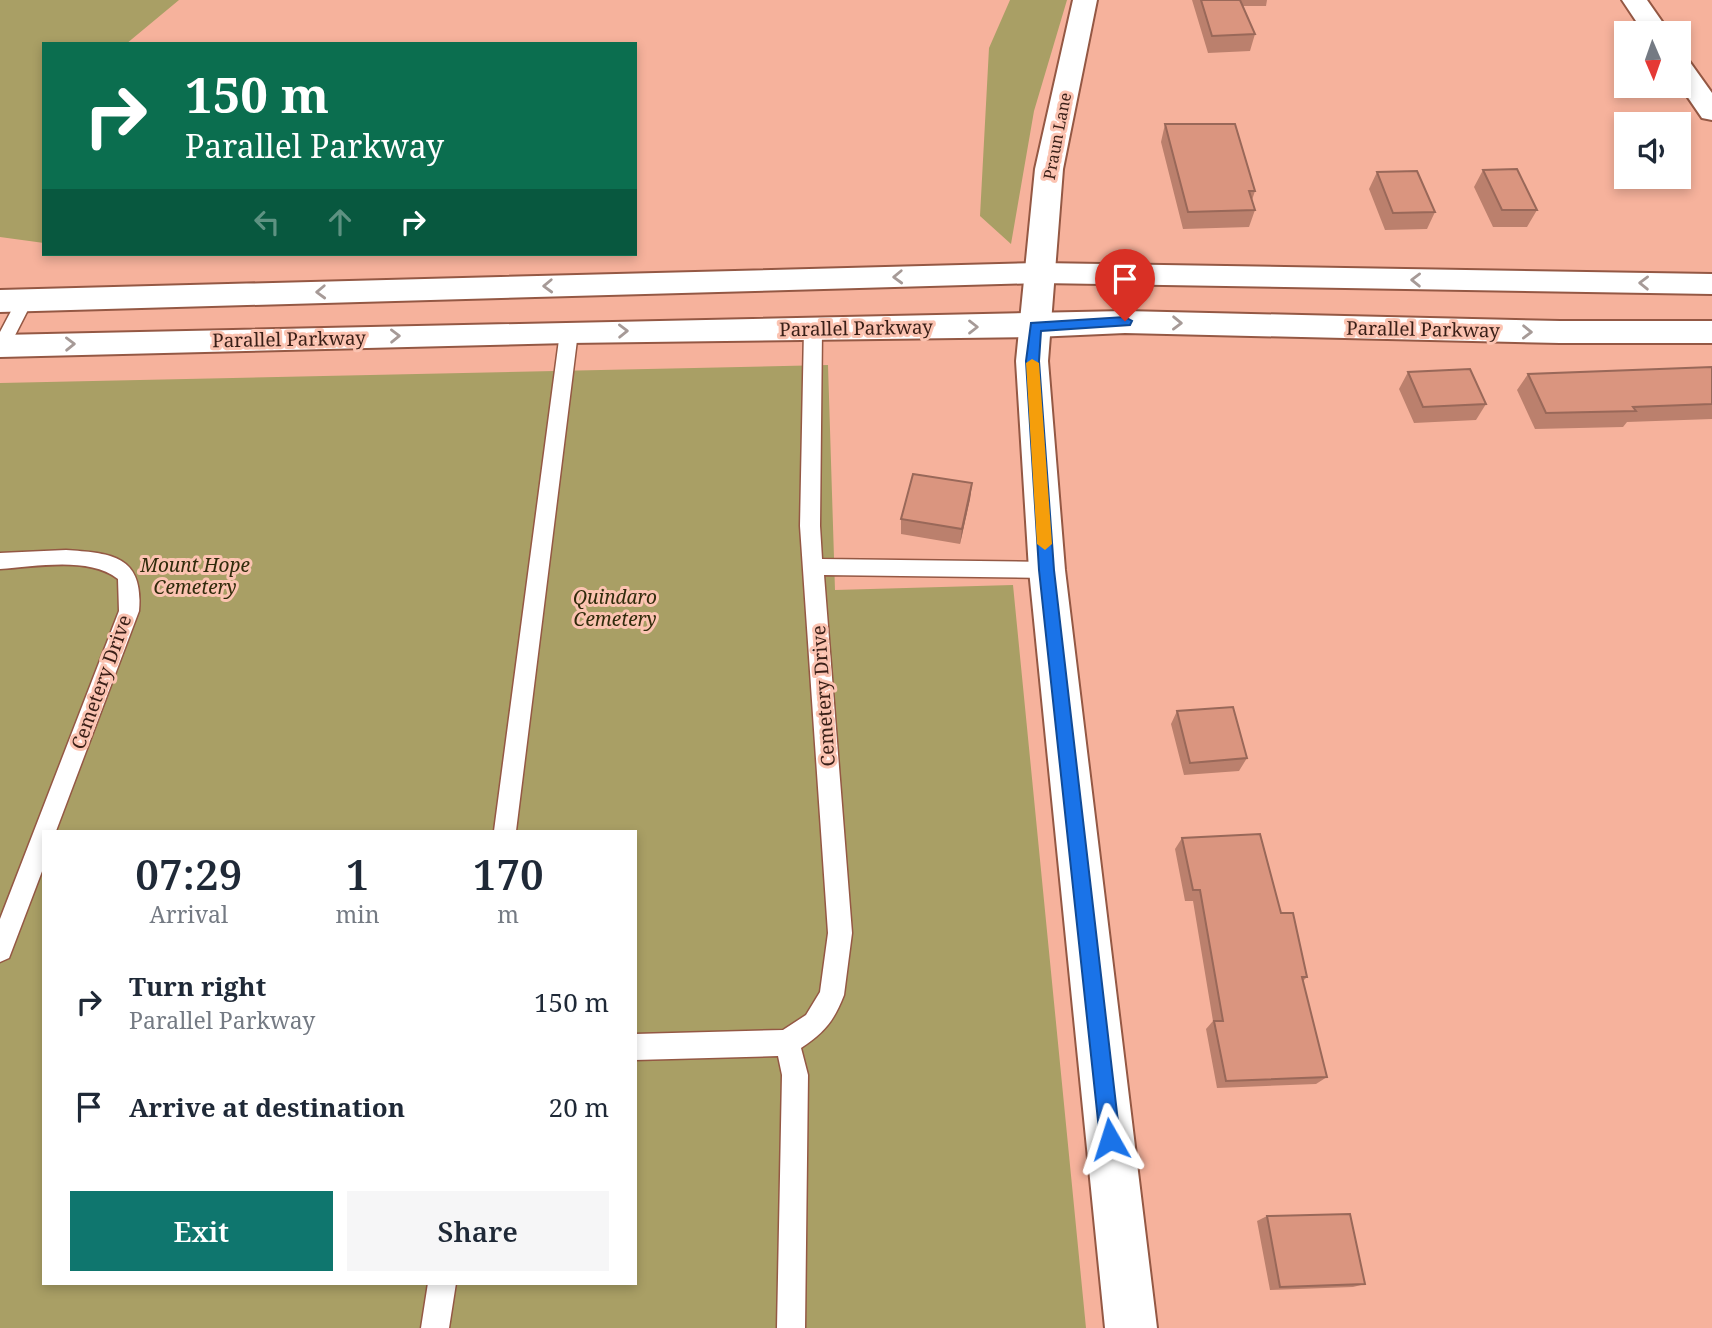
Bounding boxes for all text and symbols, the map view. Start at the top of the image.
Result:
north arrow [1614,21,1690,98]
map controls [1614,21,1691,189]
text: 150 m [185,61,329,127]
icon: right [70,70,161,161]
street label: Praun Lane [1038,91,1076,181]
button: sound [1614,112,1691,189]
text: Parallel Parkway [185,124,444,167]
icon: left [248,203,286,241]
icon: ahead [321,203,359,241]
icon: right [394,203,432,241]
pin [1095,249,1155,321]
icon: arrive [1106,260,1144,298]
one-way arrow [892,269,903,285]
one-way arrow [1411,272,1421,288]
one-way arrow [1638,275,1649,291]
one-way arrow [542,279,553,294]
one-way arrow [315,285,326,300]
street label: Parallel Parkway [779,314,933,342]
one-way arrow [1172,315,1182,331]
street label: Parallel Parkway [1346,315,1500,343]
one-way arrow [968,319,979,335]
one-way arrow [618,323,629,339]
one-way arrow [1521,324,1532,339]
street label: Parallel Parkway [212,325,366,353]
one-way arrow [391,328,401,344]
one-way arrow [65,336,76,352]
park label: Mount Hope Cemetery [139,552,250,600]
park label: Quindaro Cemetery [573,584,657,632]
street label: Cemetery Drive [65,611,137,753]
street label: Cemetery Drive [805,625,841,767]
text: 07:29 [135,845,242,902]
text: 1 [346,845,369,902]
text: 170 [473,845,544,902]
text: Arrival [149,898,228,930]
text: min [336,898,380,930]
text: m [497,898,519,930]
text: Turn right [129,968,266,1004]
icon: right [70,983,108,1021]
text: 150 m [534,984,609,1020]
text: Parallel Parkway [129,1004,315,1036]
icon: arrive [70,1088,108,1126]
text: Arrive at destination [129,1089,405,1125]
text: 20 m [549,1089,609,1125]
position arrow [1073,1102,1147,1176]
button: Exit [70,1191,333,1271]
button: Share [347,1191,609,1271]

